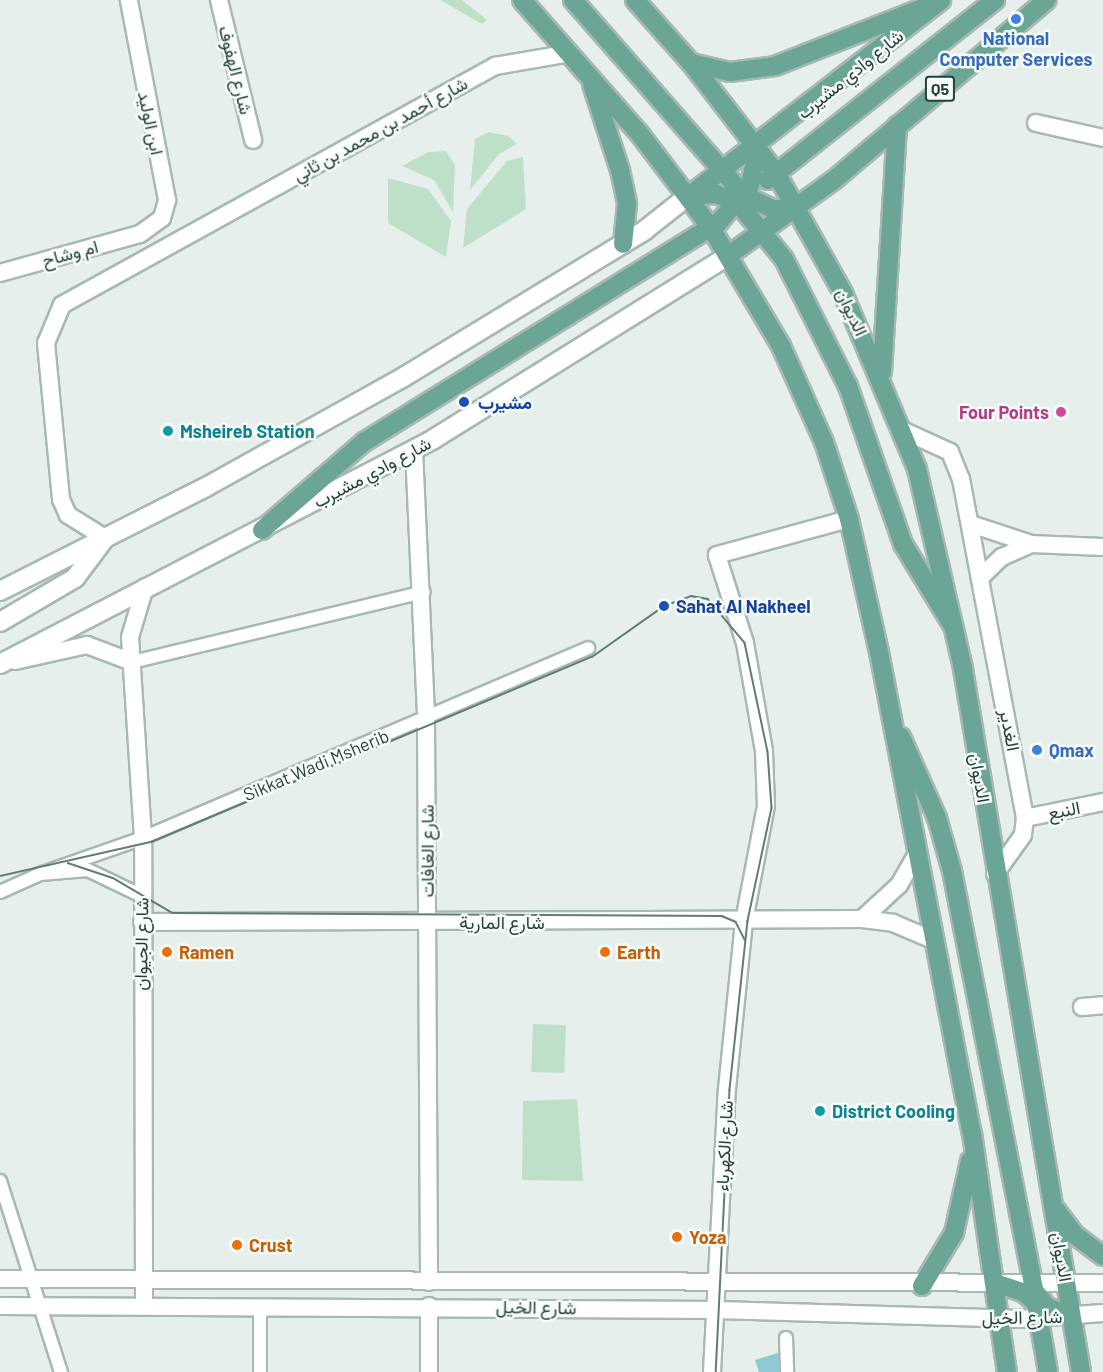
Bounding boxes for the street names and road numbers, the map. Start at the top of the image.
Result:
street label: شارع الهفوف [215,23,257,117]
street label: شارع وادي مشيرب [793,25,907,123]
street label: شارع أحمد بن محمد بن ثاني [289,72,471,186]
road number: Q5 [924,76,956,102]
street label: ابن الوليد [134,89,168,157]
street label: ام وشاح [39,235,101,271]
street label: الديوان [832,285,872,339]
street label: شارع وادي مشيرب [309,432,435,512]
street label: الغدير [995,707,1025,753]
street label: Sikkat Wadi Msherib [240,725,392,805]
street label: الديوان [965,752,995,804]
street label: النبع [1046,796,1082,824]
street label: شارع الغافات [416,805,438,897]
street label: شارع الجيوان [129,897,153,991]
street label: شارع المارية [459,911,545,933]
street label: شارع الكهرباء [711,1100,737,1192]
street label: الديوان [1047,1231,1077,1283]
street label: شارع الخيل [495,1295,577,1319]
street label: شارع الخيل [981,1305,1063,1329]

